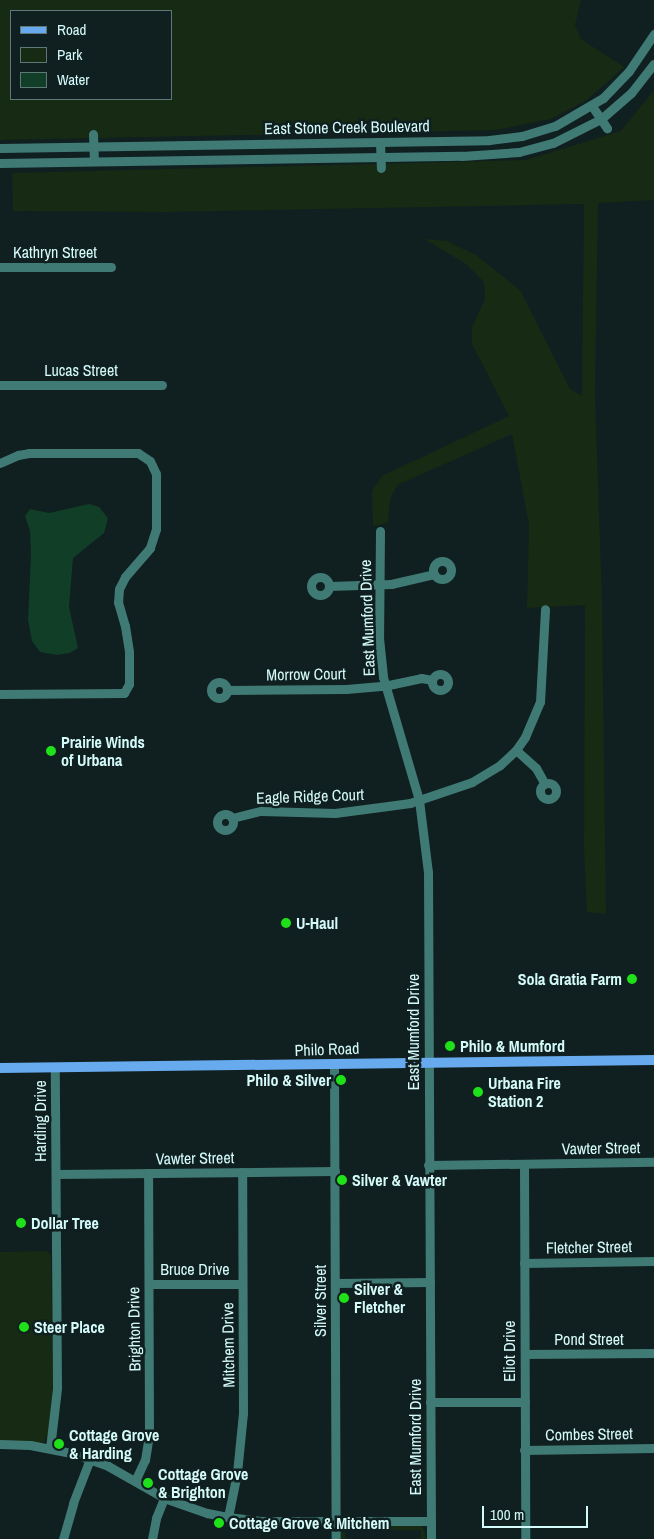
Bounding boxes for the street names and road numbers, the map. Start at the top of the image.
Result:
street label: East Stone Creek Boulevard [264,116,430,138]
street label: Kathryn Street [13,242,97,262]
street label: Lucas Street [44,360,118,380]
street label: East Mumford Drive [355,559,379,677]
street label: Morrow Court [266,664,346,684]
street label: Eagle Ridge Court [256,785,364,807]
street label: East Mumford Drive [403,974,423,1090]
street label: Philo Road [294,1038,360,1060]
street label: Harding Drive [30,1080,50,1162]
street label: Vawter Street [562,1138,640,1158]
street label: Vawter Street [156,1148,234,1168]
street label: Fletcher Street [546,1237,632,1257]
street label: Bruce Drive [160,1259,230,1279]
street label: Silver Street [310,1265,330,1337]
street label: Brighton Drive [124,1287,144,1371]
street label: Mitchem Drive [218,1302,238,1388]
street label: Eliot Drive [499,1320,519,1382]
street label: Pond Street [554,1329,624,1349]
street label: East Mumford Drive [405,1379,425,1495]
street label: Combes Street [545,1424,633,1444]

